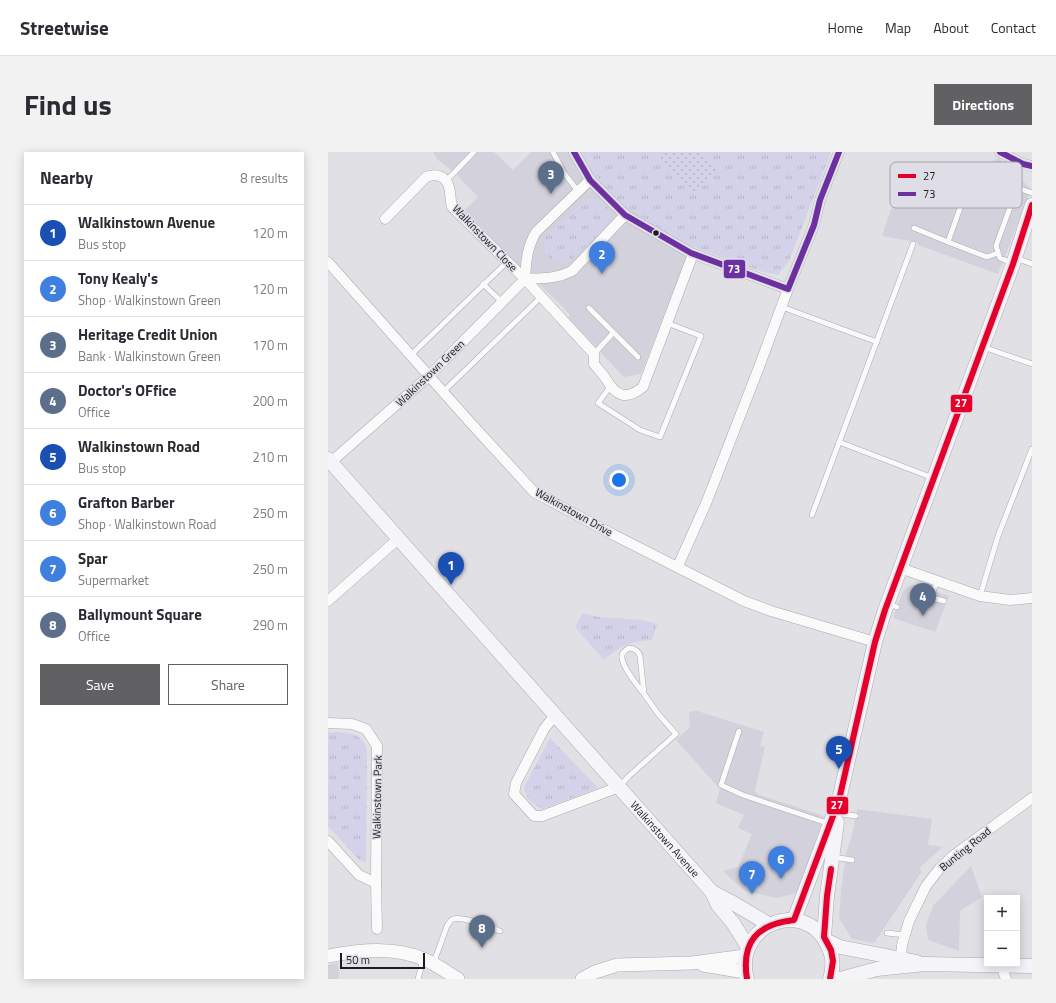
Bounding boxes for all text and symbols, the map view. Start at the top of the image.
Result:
text: Streetwise [20,13,109,42]
text: Home [828,17,863,38]
text: Map [885,17,911,38]
text: About [933,17,969,38]
text: Contact [991,17,1036,38]
text: Find us [24,83,112,126]
button: Directions [934,84,1032,125]
pin: 3 [538,161,564,194]
legend [890,162,1022,208]
text: Nearby [40,165,93,191]
text: 8 results [240,168,288,188]
text: 27 [923,168,935,184]
text: 73 [923,186,935,202]
street label: Walkinstown Close [449,201,522,275]
text: Walkinstown Avenue [78,211,215,234]
text: 1 [49,223,57,243]
text: 120 m [252,223,288,243]
unlabelled marker [651,228,661,238]
text: Bus stop [78,234,126,254]
pin: 2 [589,241,615,274]
line badge: 73 [723,259,746,279]
text: 73 [728,261,740,277]
text: Tony Kealy's [78,267,158,290]
text: 2 [49,279,57,299]
text: 120 m [252,279,288,299]
text: Shop · Walkinstown Green [78,290,221,310]
text: Heritage Credit Union [78,323,218,346]
text: 3 [49,335,57,355]
text: 170 m [252,335,288,355]
street label: Walkinstown Green [392,336,468,410]
text: Bank · Walkinstown Green [78,346,221,366]
text: Doctor's OFfice [78,379,176,402]
text: 4 [49,391,57,411]
text: 200 m [252,391,288,411]
line badge: 27 [950,394,973,413]
text: 27 [955,395,967,411]
text: Office [78,402,110,422]
text: Walkinstown Road [78,435,200,458]
text: 5 [49,447,57,467]
text: 210 m [252,447,288,467]
text: Bus stop [78,458,126,478]
your location [609,470,629,490]
street label: Walkinstown Drive [532,484,616,540]
text: Grafton Barber [78,491,175,514]
text: 6 [49,503,57,523]
text: 250 m [252,503,288,523]
text: Shop · Walkinstown Road [78,514,216,534]
text: Spar [78,547,108,570]
pin: 1 [438,552,464,585]
text: 7 [49,559,57,579]
text: 250 m [252,559,288,579]
text: Supermarket [78,570,149,590]
pin: 4 [910,583,936,616]
text: Ballymount Square [78,603,202,626]
text: 8 [49,615,57,635]
text: 290 m [252,615,288,635]
text: Office [78,626,110,646]
button: Save [40,664,160,705]
button: Share [168,664,288,705]
pin: 5 [826,736,852,769]
street label: Walkinstown Park [368,754,386,839]
line badge: 27 [826,796,849,815]
street label: Walkinstown Avenue [627,797,704,881]
text: 27 [831,797,843,813]
street label: Bunting Road [936,823,994,875]
pin: 6 [768,846,794,879]
pin: 7 [739,861,765,894]
map controls [984,895,1020,967]
button: + [984,895,1020,931]
pin: 8 [469,915,495,948]
button: − [984,931,1020,967]
scale bar [340,951,425,970]
text: 50 m [346,952,370,968]

